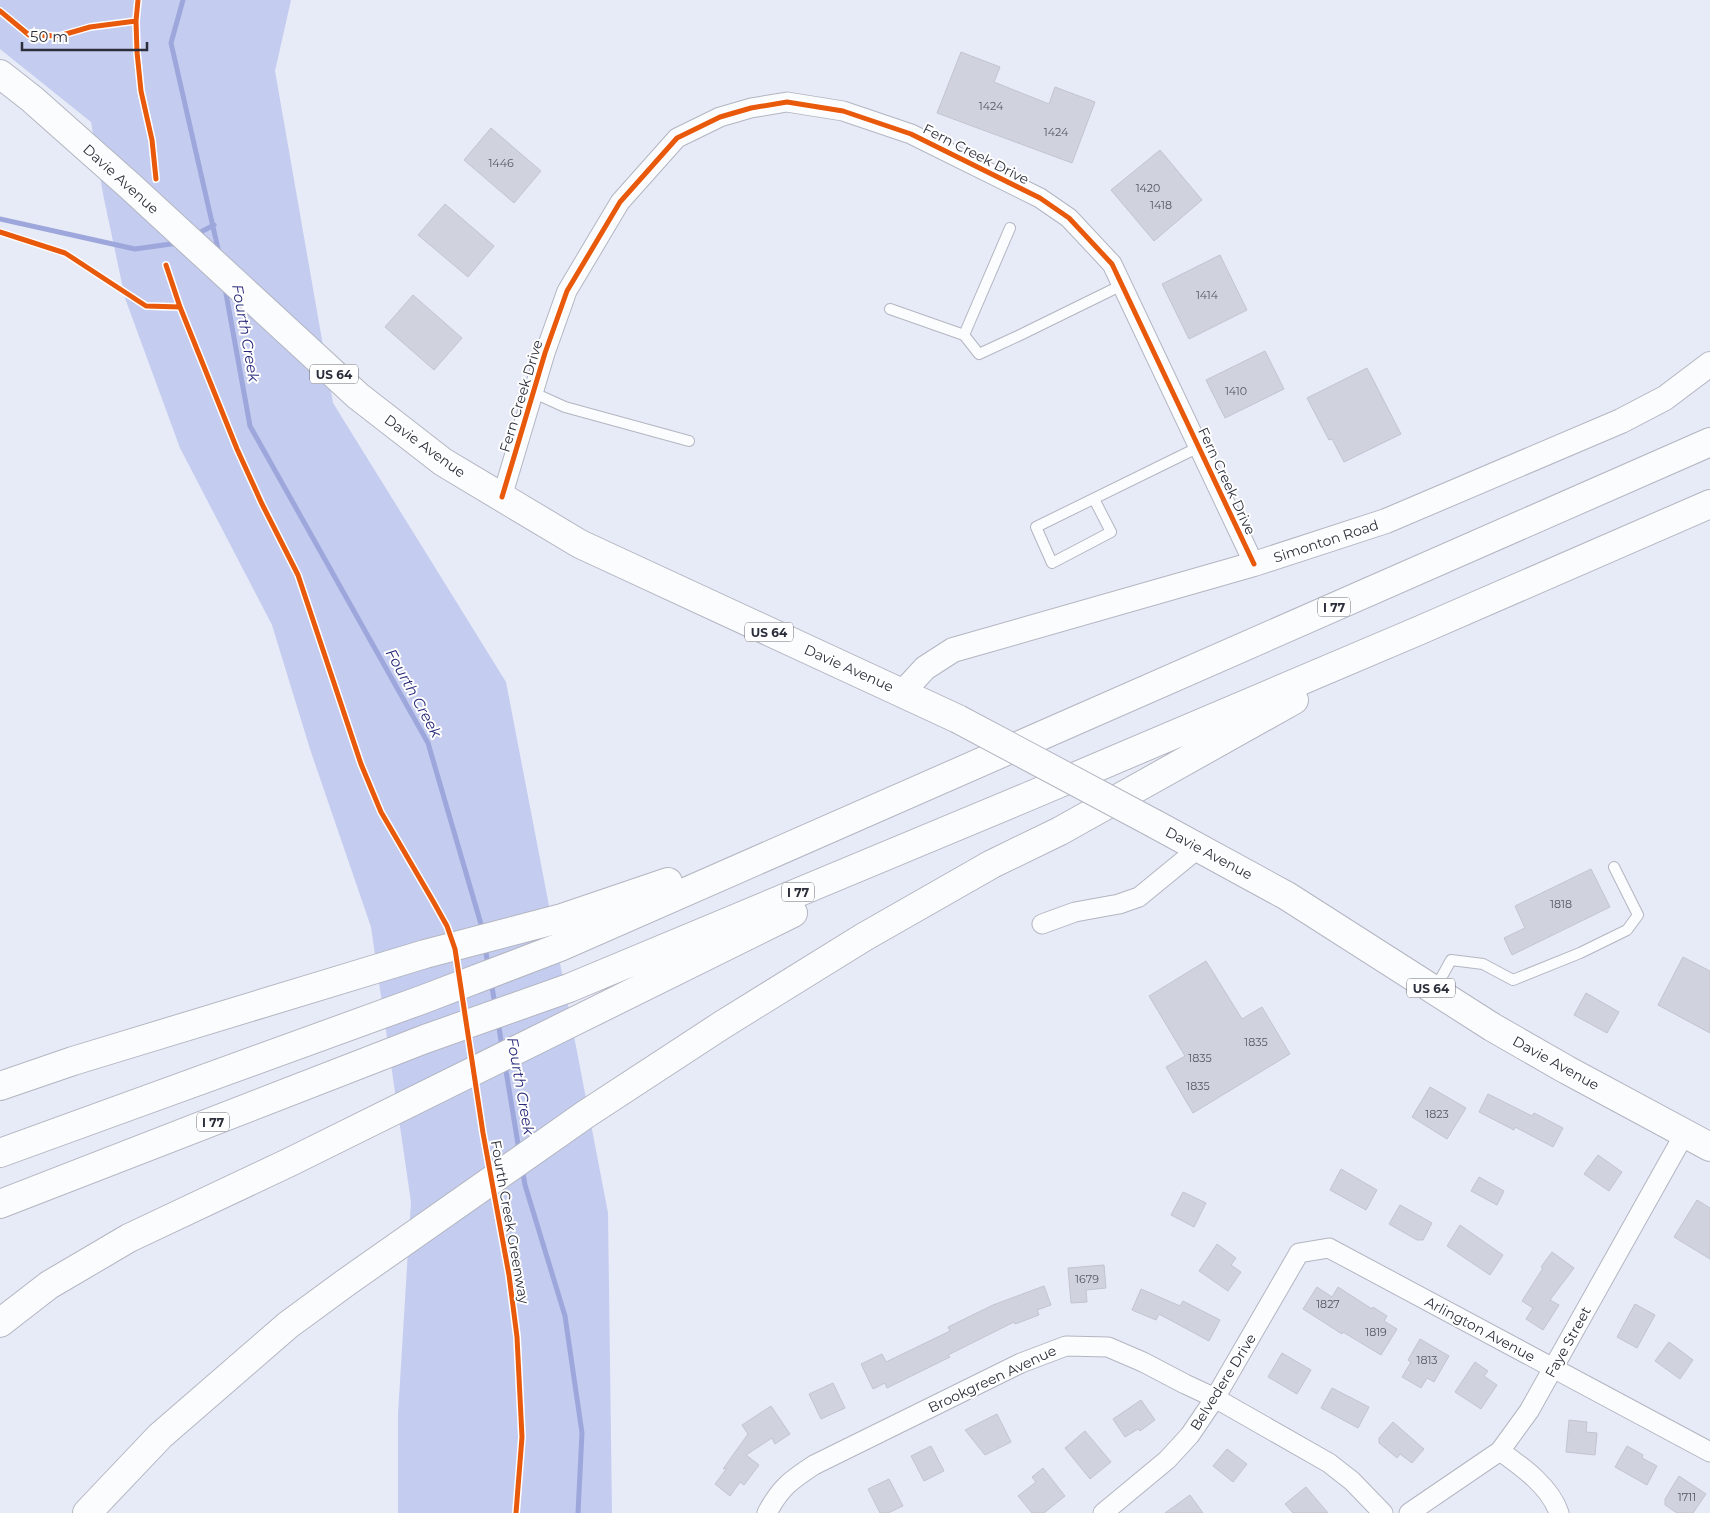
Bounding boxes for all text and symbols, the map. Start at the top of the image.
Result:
scale bar [22,20,148,52]
text: 50 m [30,27,68,46]
house number: 1424 [979,99,1004,113]
street label: Fern Creek Drive [920,119,1032,189]
house number: 1424 [1044,125,1069,139]
street label: Davie Avenue [79,140,163,218]
house number: 1446 [488,156,514,170]
house number: 1420 [1136,181,1160,195]
house number: 1418 [1150,198,1172,212]
water label: Fourth Creek [228,283,264,384]
house number: 1414 [1196,288,1219,302]
street label: Fern Creek Drive [495,338,547,454]
road number: US 64 [310,364,358,384]
house number: 1410 [1225,384,1247,398]
street label: Davie Avenue [381,411,469,481]
street label: Fern Creek Drive [1194,424,1260,538]
street label: Simonton Road [1271,516,1381,566]
road number: I 77 [1318,598,1350,616]
road number: US 64 [745,622,793,642]
street label: Davie Avenue [801,640,897,696]
water label: Fourth Creek [382,645,447,742]
street label: Davie Avenue [1162,823,1256,883]
road number: I 77 [782,882,814,902]
house number: 1818 [1550,897,1572,911]
road number: US 64 [1407,978,1455,998]
street label: Davie Avenue [1510,1032,1602,1094]
house number: 1835 [1244,1035,1268,1049]
water label: Fourth Creek [503,1036,539,1137]
house number: 1835 [1188,1051,1212,1065]
house number: 1835 [1186,1079,1210,1093]
house number: 1823 [1425,1107,1449,1121]
road number: I 77 [197,1112,229,1132]
street label: Fourth Creek Greenway [487,1139,533,1306]
house number: 1679 [1075,1272,1099,1286]
street label: Arlington Avenue [1422,1292,1538,1366]
house number: 1827 [1316,1297,1340,1311]
street label: Faye Street [1541,1303,1595,1381]
house number: 1819 [1365,1325,1387,1339]
street label: Belvedere Drive [1186,1330,1260,1434]
street label: Brookgreen Avenue [925,1341,1059,1417]
house number: 1813 [1416,1353,1438,1367]
house number: 1711 [1678,1490,1696,1504]

